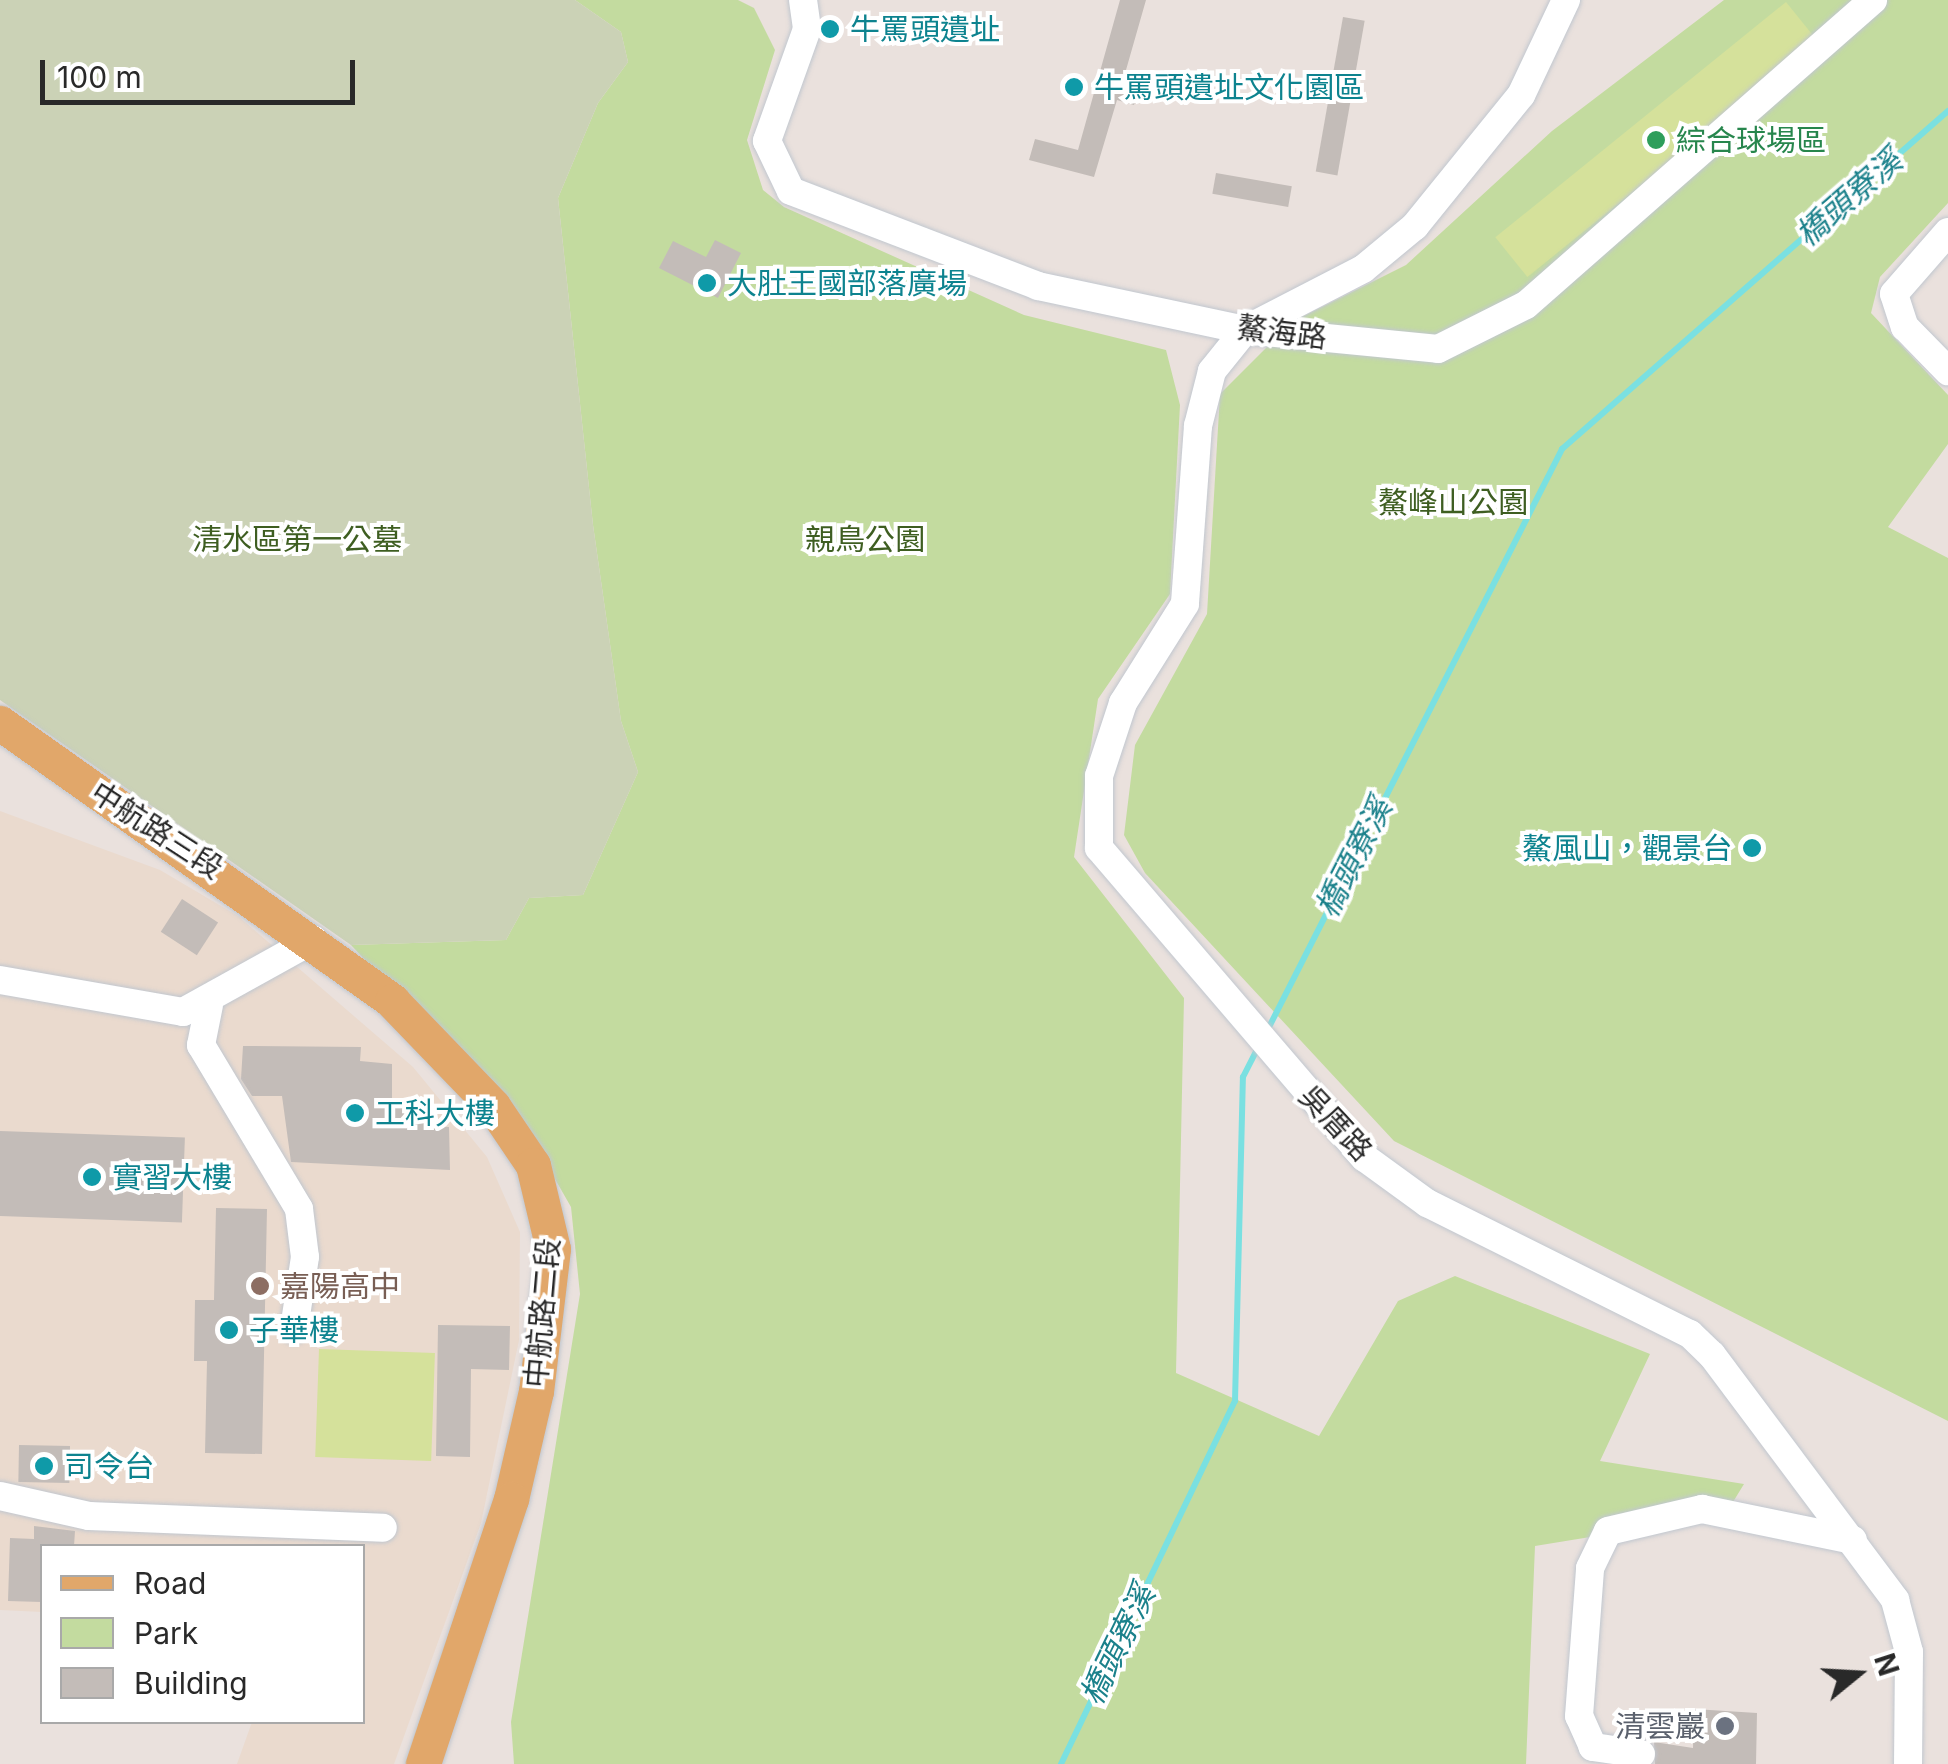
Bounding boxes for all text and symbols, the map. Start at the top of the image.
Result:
place label: 牛罵頭遺址 [850,11,1000,47]
marker: 牛罵頭遺址 [819,18,841,40]
scale bar [45,40,360,102]
text: 100 m [57,59,142,95]
place label: 牛罵頭遺址文化園區 [1094,69,1364,105]
marker: 牛罵頭遺址文化園區 [1063,76,1085,98]
place label: 綜合球場區 [1676,122,1826,158]
marker: 綜合球場區 [1645,129,1667,151]
water label: 橋頭寮溪 [1788,142,1910,254]
place label: 大肚王國部落廣場 [727,265,967,301]
marker: 大肚王國部落廣場 [696,272,718,294]
street label: 鰲海路 [1235,309,1329,355]
park label: 鰲峰山公園 [1378,484,1528,520]
park label: 清水區第一公墓 [192,521,402,557]
park label: 親鳥公園 [805,521,925,557]
street label: 中航路三段 [84,774,230,886]
water label: 橋頭寮溪 [1308,792,1400,924]
place label: 鰲風山，觀景台 [1522,830,1732,866]
marker: 鰲風山，觀景台 [1741,837,1763,859]
street label: 吳厝路 [1292,1078,1380,1168]
place label: 工科大樓 [375,1095,495,1131]
marker: 工科大樓 [344,1102,366,1124]
place label: 實習大樓 [112,1159,232,1195]
marker: 實習大樓 [81,1166,103,1188]
street label: 中航路二段 [518,1237,566,1389]
place label: 嘉陽高中 [280,1268,400,1304]
marker: 嘉陽高中 [249,1275,271,1297]
place label: 子華樓 [249,1312,339,1348]
marker: 子華樓 [218,1319,240,1341]
place label: 司令台 [64,1448,154,1484]
marker: 司令台 [33,1455,55,1477]
legend [40,1544,365,1724]
text: Road [134,1565,206,1601]
water label: 橋頭寮溪 [1073,1579,1163,1711]
text: Park [134,1615,198,1651]
north arrow [1808,1624,1908,1724]
text: N [1867,1649,1906,1680]
text: Building [134,1665,248,1701]
place label: 清雲巖 [1615,1708,1705,1744]
marker: 清雲巖 [1714,1715,1736,1737]

